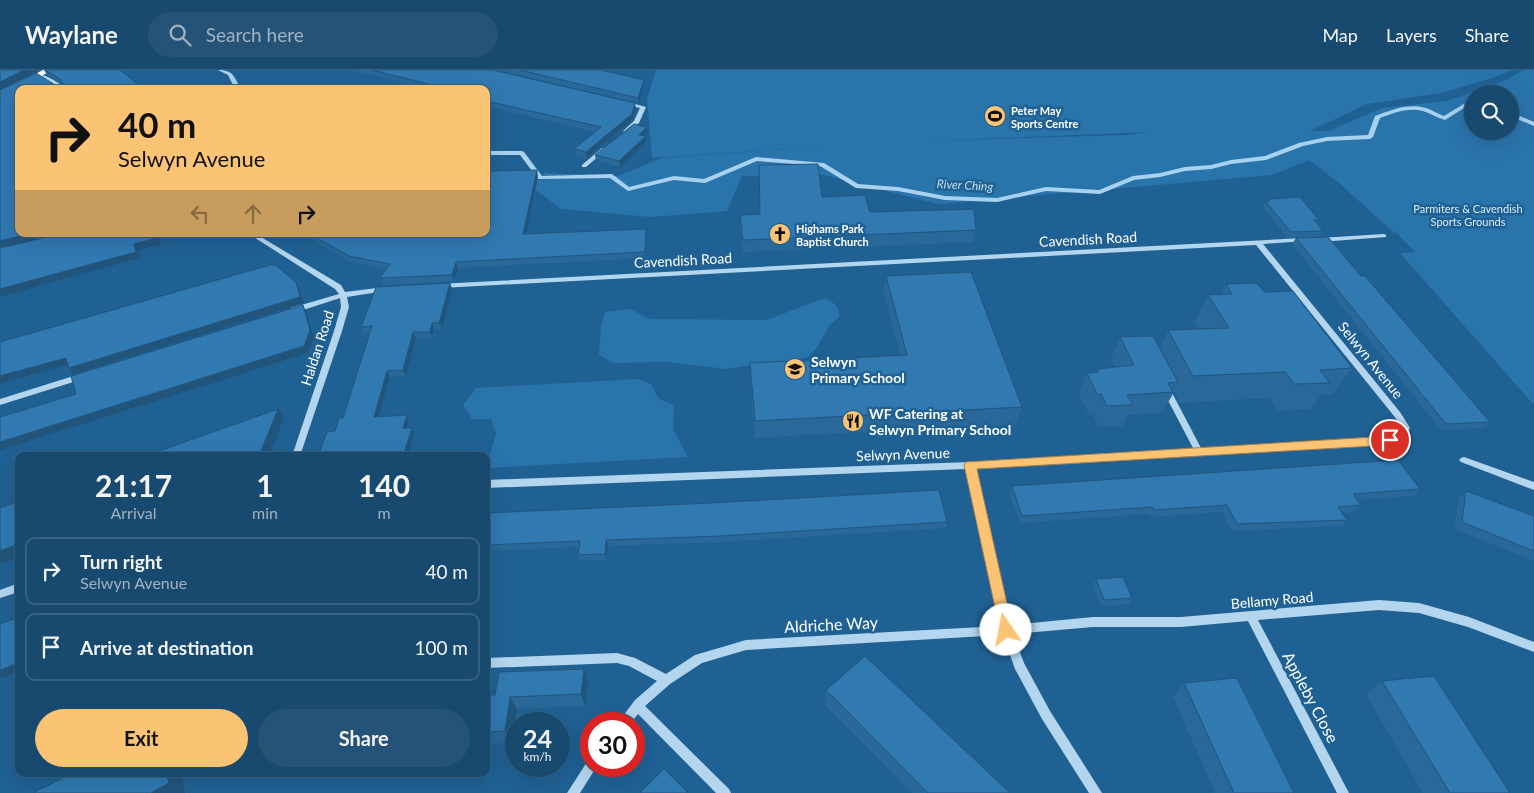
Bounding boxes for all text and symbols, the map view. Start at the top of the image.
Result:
search box [148,12,498,57]
text: Waylane [25,20,118,49]
icon: search [166,21,194,49]
text: Search here [206,23,304,46]
text: Map [1322,24,1358,46]
text: Layers [1386,24,1437,46]
text: Share [1465,24,1509,46]
map controls [1464,85,1519,140]
button: search [1464,85,1519,140]
text: 40 m [118,103,196,145]
sports icon: Peter May Sports Centre [983,104,1007,128]
place label: Peter May Sports Centre [1011,104,1078,130]
icon: right [35,105,100,170]
text: Selwyn Avenue [118,145,265,172]
water label: River Ching [936,176,994,194]
icon: left [186,200,214,228]
icon: ahead [239,200,267,228]
icon: right [292,200,320,228]
park label: Parmiters & Cavendish Sports Grounds [1413,202,1523,228]
church icon: Highams Park Baptist Church [768,222,792,246]
place label: Highams Park Baptist Church [796,222,869,248]
street label: Cavendish Road [1039,228,1137,250]
street label: Cavendish Road [634,249,732,271]
street label: Haldan Road [297,308,337,388]
street label: Selwyn Avenue [1335,318,1407,402]
place label: Selwyn Primary School [811,353,905,386]
school or university icon: Selwyn Primary School [783,357,807,381]
place label: WF Catering at Selwyn Primary School [869,405,1011,438]
restaurant icon: WF Catering at Selwyn Primary School [841,409,865,433]
pin [1369,419,1411,461]
icon: arrive [1376,426,1404,454]
street label: Selwyn Avenue [856,444,950,464]
text: 21:17 [95,467,172,503]
text: 1 [256,467,274,503]
text: 140 [358,467,410,503]
text: Arrival [110,503,157,522]
text: min [252,503,278,522]
text: m [377,503,391,522]
text: Turn right [80,550,162,573]
icon: right [37,557,65,585]
text: 40 m [425,560,468,583]
text: Selwyn Avenue [80,573,187,592]
street label: Bellamy Road [1230,588,1314,612]
position arrow [979,603,1031,655]
street label: Aldriche Way [784,612,879,636]
icon: arrive [37,633,65,661]
text: Arrive at destination [80,636,253,659]
text: 100 m [414,636,468,659]
street label: Appleby Close [1279,648,1343,746]
button: Exit [35,709,248,767]
button: Share [258,709,470,767]
speed limit sign: 30 [580,712,645,777]
text: 24 [523,723,552,753]
text: km/h [523,749,552,764]

